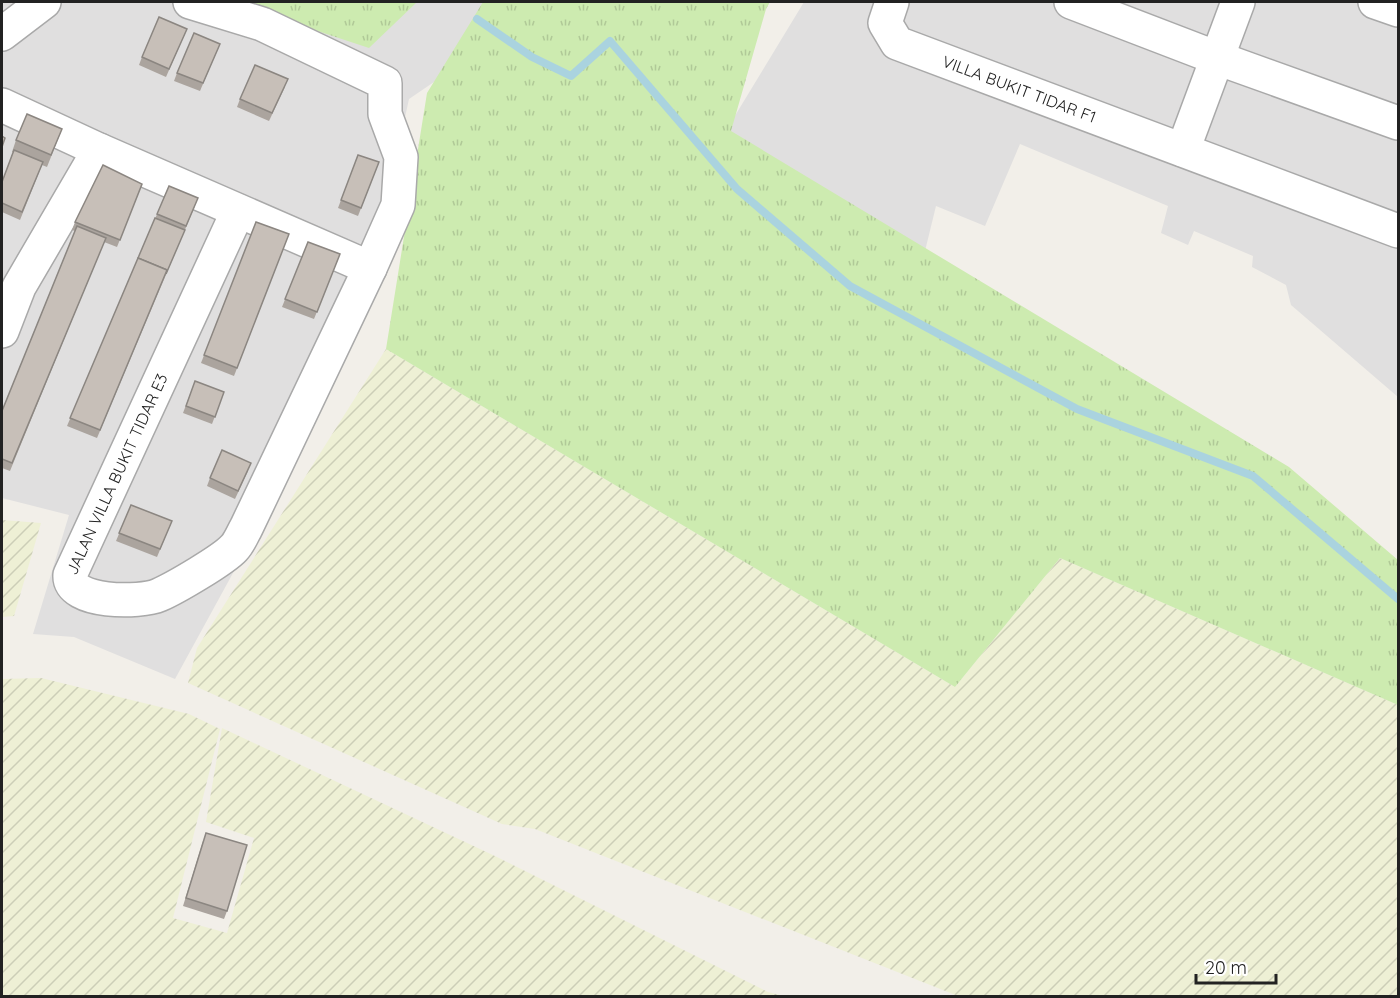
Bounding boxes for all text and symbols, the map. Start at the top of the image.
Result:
street label: VILLA BUKIT TIDAR F1 [940,51,1099,127]
street label: JALAN VILLA BUKIT TIDAR E3 [62,370,172,578]
scale bar [1196,947,1276,985]
text: 20 m [1205,956,1247,979]

